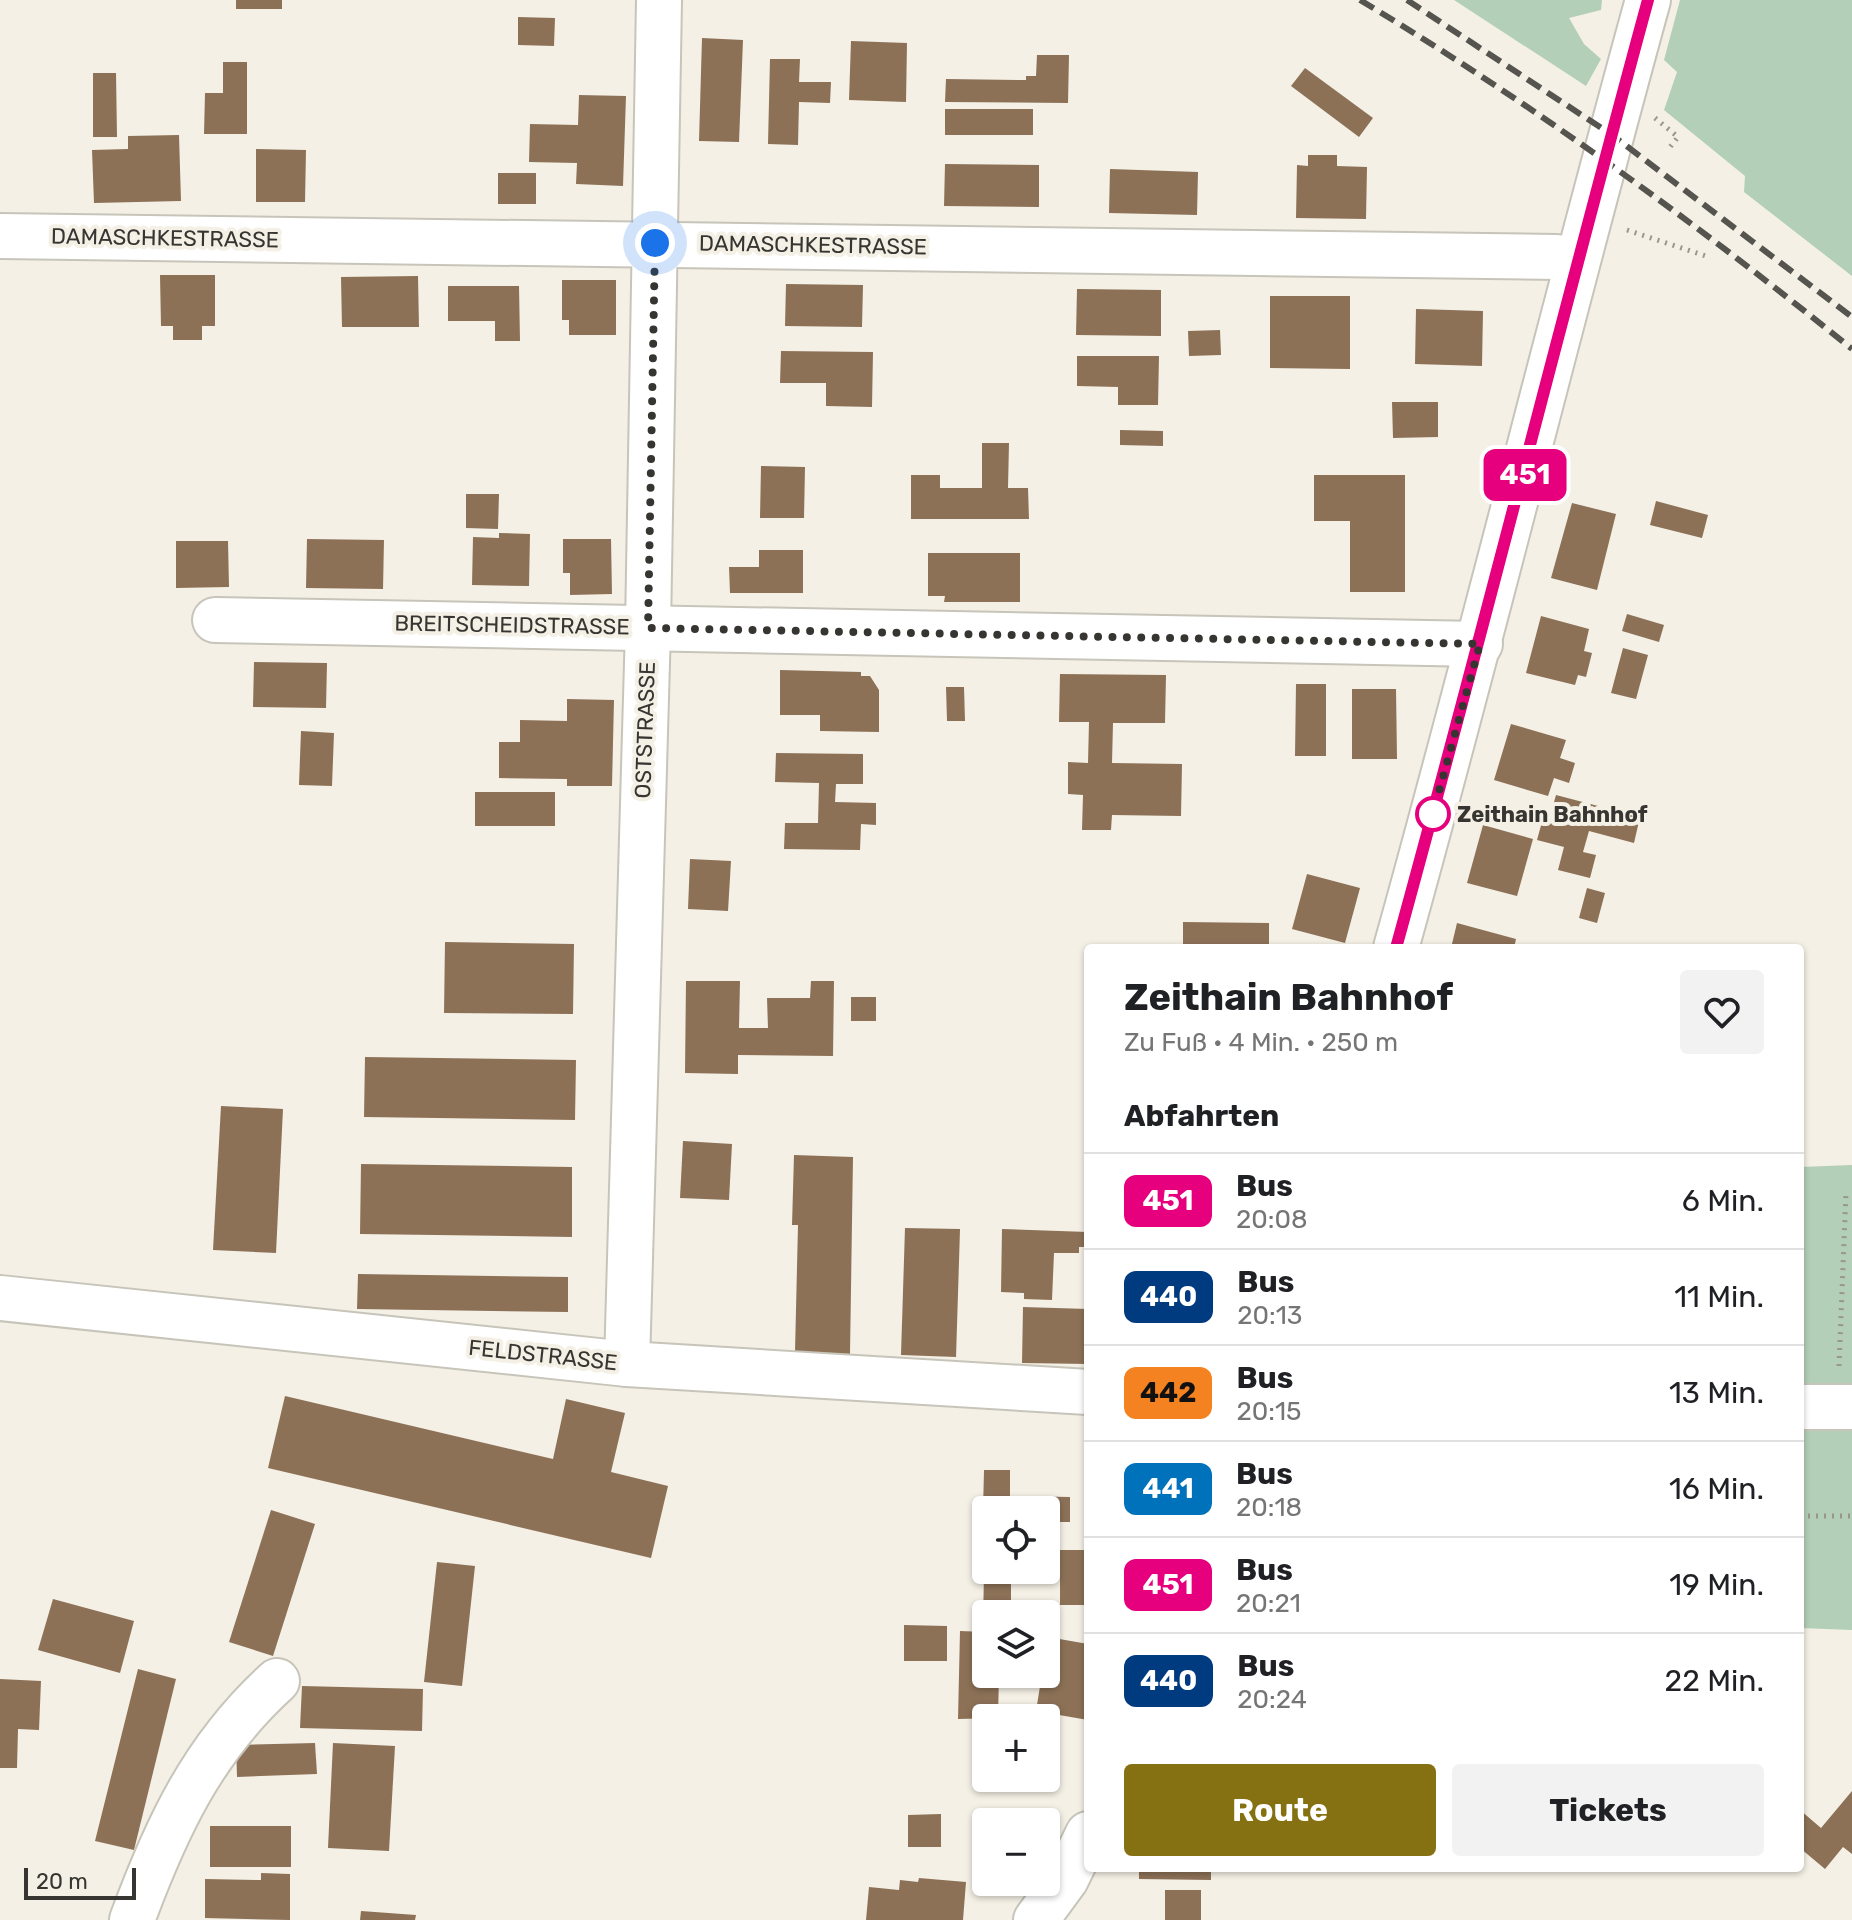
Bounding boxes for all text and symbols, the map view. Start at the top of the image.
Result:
street label: DAMASCHKESTRASSE [51,223,279,253]
your location [635,223,675,263]
street label: DAMASCHKESTRASSE [699,230,927,260]
line badge: 451 [1479,449,1571,501]
text: 451 [1500,458,1550,491]
street label: BREITSCHEIDSTRASSE [394,609,630,641]
street label: OSTSTRASSE [629,661,661,799]
marker: Zeithain Bahnhof [1416,797,1450,831]
place label: Zeithain Bahnhof [1457,801,1648,828]
button: heart [1680,970,1764,1054]
text: Zeithain Bahnhof [1124,974,1453,1020]
text: Zu Fuß · 4 Min. · 250 m [1124,1027,1398,1058]
text: Abfahrten [1124,1098,1279,1134]
text: Bus [1236,1168,1293,1204]
text: 6 Min. [1682,1183,1764,1219]
text: 451 [1143,1184,1193,1217]
text: 20:08 [1236,1204,1307,1235]
text: Bus [1237,1264,1294,1300]
text: 11 Min. [1674,1279,1764,1315]
text: 440 [1140,1280,1197,1313]
text: 20:13 [1237,1300,1302,1331]
street label: FELDSTRASSE [467,1334,619,1376]
text: Bus [1236,1360,1293,1396]
text: 13 Min. [1669,1375,1764,1411]
text: 442 [1140,1376,1196,1409]
text: 20:15 [1236,1396,1301,1427]
text: Bus [1236,1456,1293,1492]
text: 16 Min. [1669,1471,1764,1507]
text: 441 [1142,1472,1194,1505]
text: 20:18 [1236,1492,1302,1523]
map controls [972,1496,1060,1896]
button: locate [972,1496,1060,1584]
text: Bus [1236,1552,1293,1588]
text: 19 Min. [1669,1567,1764,1603]
text: 451 [1143,1568,1193,1601]
text: 20:21 [1236,1588,1301,1619]
button: layers [972,1600,1060,1688]
text: Bus [1237,1648,1294,1684]
text: 22 Min. [1665,1663,1764,1699]
text: 440 [1140,1664,1197,1697]
text: 20:24 [1237,1684,1307,1715]
button: + [972,1704,1060,1792]
button: Route [1124,1764,1436,1856]
button: Tickets [1452,1764,1764,1856]
button: − [972,1808,1060,1896]
scale bar [24,1864,136,1900]
text: 20 m [36,1868,88,1895]

